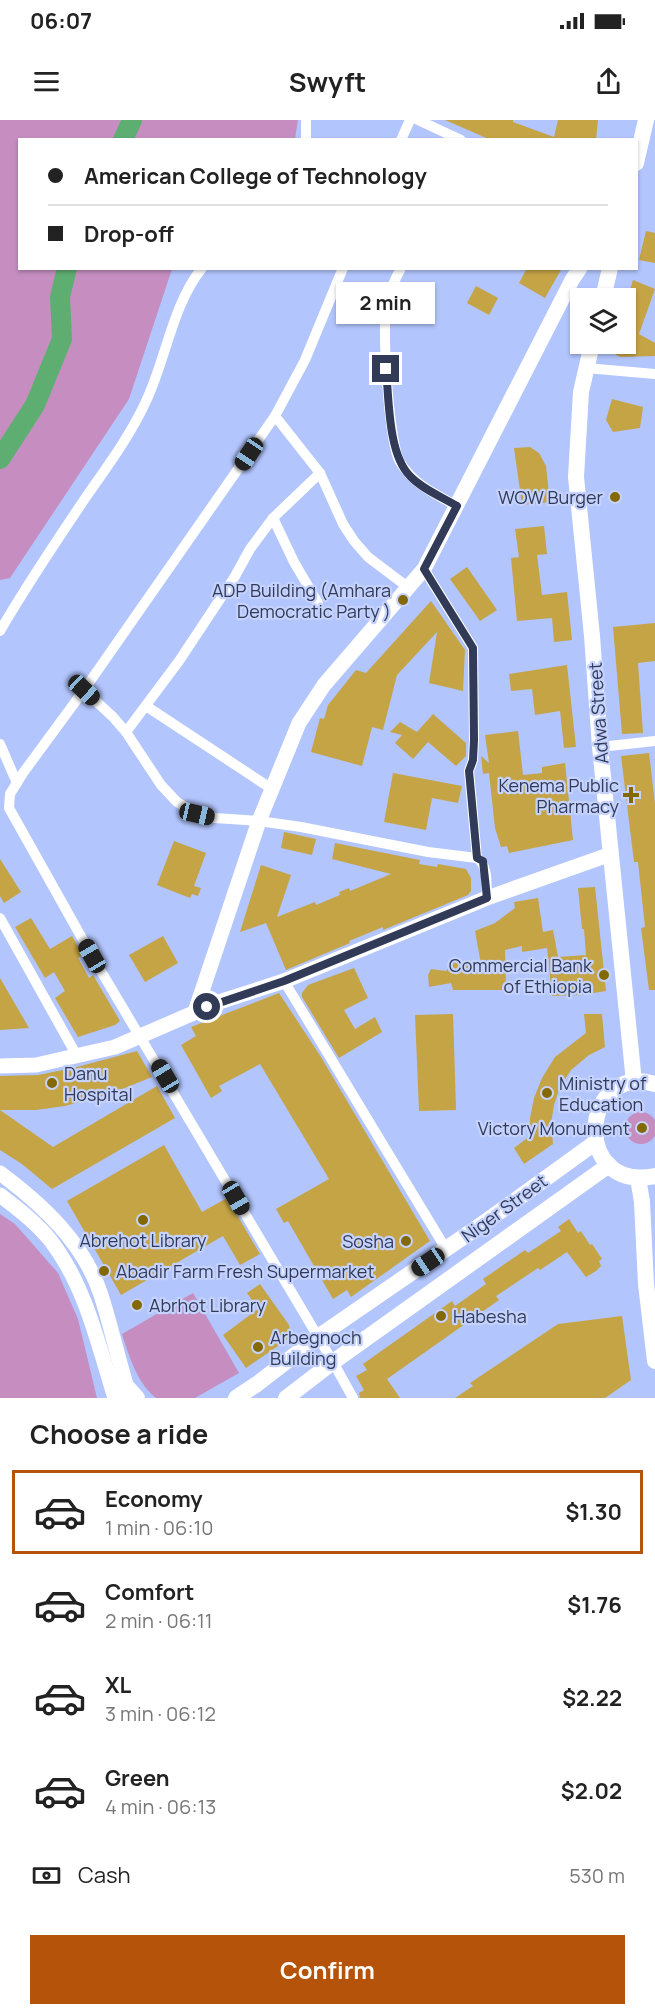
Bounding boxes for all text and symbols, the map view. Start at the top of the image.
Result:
text: 06:07 [30,6,92,36]
text: Swyft [289,63,366,100]
icon: menu [30,65,63,98]
icon: share [592,65,625,98]
text: American College of Technology [84,161,427,191]
text: Drop-off [84,219,174,249]
callout: 2 min [336,282,436,324]
map controls [570,288,636,354]
button: layers [570,288,636,354]
text: 2 min [359,289,412,316]
route end [372,355,399,382]
car [231,434,267,474]
place label: WOW Burger [498,485,603,509]
marker: WOW Burger [608,490,622,504]
place label: ADP Building (Amhara Democratic Party ) [212,578,391,623]
marker: ADP Building (Amhara Democratic Party ) [396,593,410,607]
street label: Adwa Street [582,661,614,765]
car [65,671,103,709]
place label: Kenema Public Pharmacy [498,773,619,818]
marker: Kenema Public Pharmacy [624,788,638,802]
car [177,801,217,827]
car [75,936,109,976]
place label: Commercial Bank of Ethiopia [449,953,593,998]
marker: Commercial Bank of Ethiopia [597,968,611,982]
route start [193,993,220,1020]
car [148,1056,182,1096]
place label: Danu Hospital [64,1061,133,1106]
place label: Ministry of Education [559,1071,647,1116]
marker: Danu Hospital [45,1076,59,1090]
marker: Ministry of Education [540,1086,554,1100]
place label: Victory Monument [478,1116,630,1140]
marker: Victory Monument [635,1121,649,1135]
street label: Niger Street [456,1169,552,1247]
car [219,1178,253,1218]
marker: Abrehot Library [136,1213,150,1227]
place label: Abrehot Library [79,1228,207,1252]
place label: Sosha [342,1229,394,1253]
marker: Sosha [399,1234,413,1248]
car [408,1244,448,1280]
place label: Abadir Farm Fresh Supermarket [116,1259,374,1283]
marker: Abadir Farm Fresh Supermarket [97,1264,111,1278]
place label: Abrhot Library [149,1293,266,1317]
marker: Abrhot Library [130,1298,144,1312]
place label: Habesha [453,1304,527,1328]
marker: Habesha [434,1309,448,1323]
place label: Arbegnoch Building [270,1325,362,1370]
marker: Arbegnoch Building [251,1340,265,1354]
text: Choose a ride [30,1415,208,1452]
text: Economy [105,1484,203,1514]
icon: car [33,1485,87,1539]
text: $1.30 [565,1497,622,1527]
text: 1 min · 06:10 [105,1514,213,1541]
text: Comfort [105,1577,194,1607]
icon: car [33,1578,87,1632]
text: $1.76 [567,1590,622,1620]
text: 2 min · 06:11 [105,1607,213,1634]
text: XL [105,1670,131,1700]
icon: car [33,1671,87,1725]
text: $2.22 [562,1683,622,1713]
text: 3 min · 06:12 [105,1700,216,1727]
text: Green [105,1763,170,1793]
icon: car [33,1764,87,1818]
text: $2.02 [561,1776,622,1806]
text: 4 min · 06:13 [105,1793,216,1820]
icon: cash [30,1859,63,1892]
text: Cash [78,1860,131,1890]
text: 530 m [569,1862,625,1889]
button: Confirm [30,1935,625,2004]

